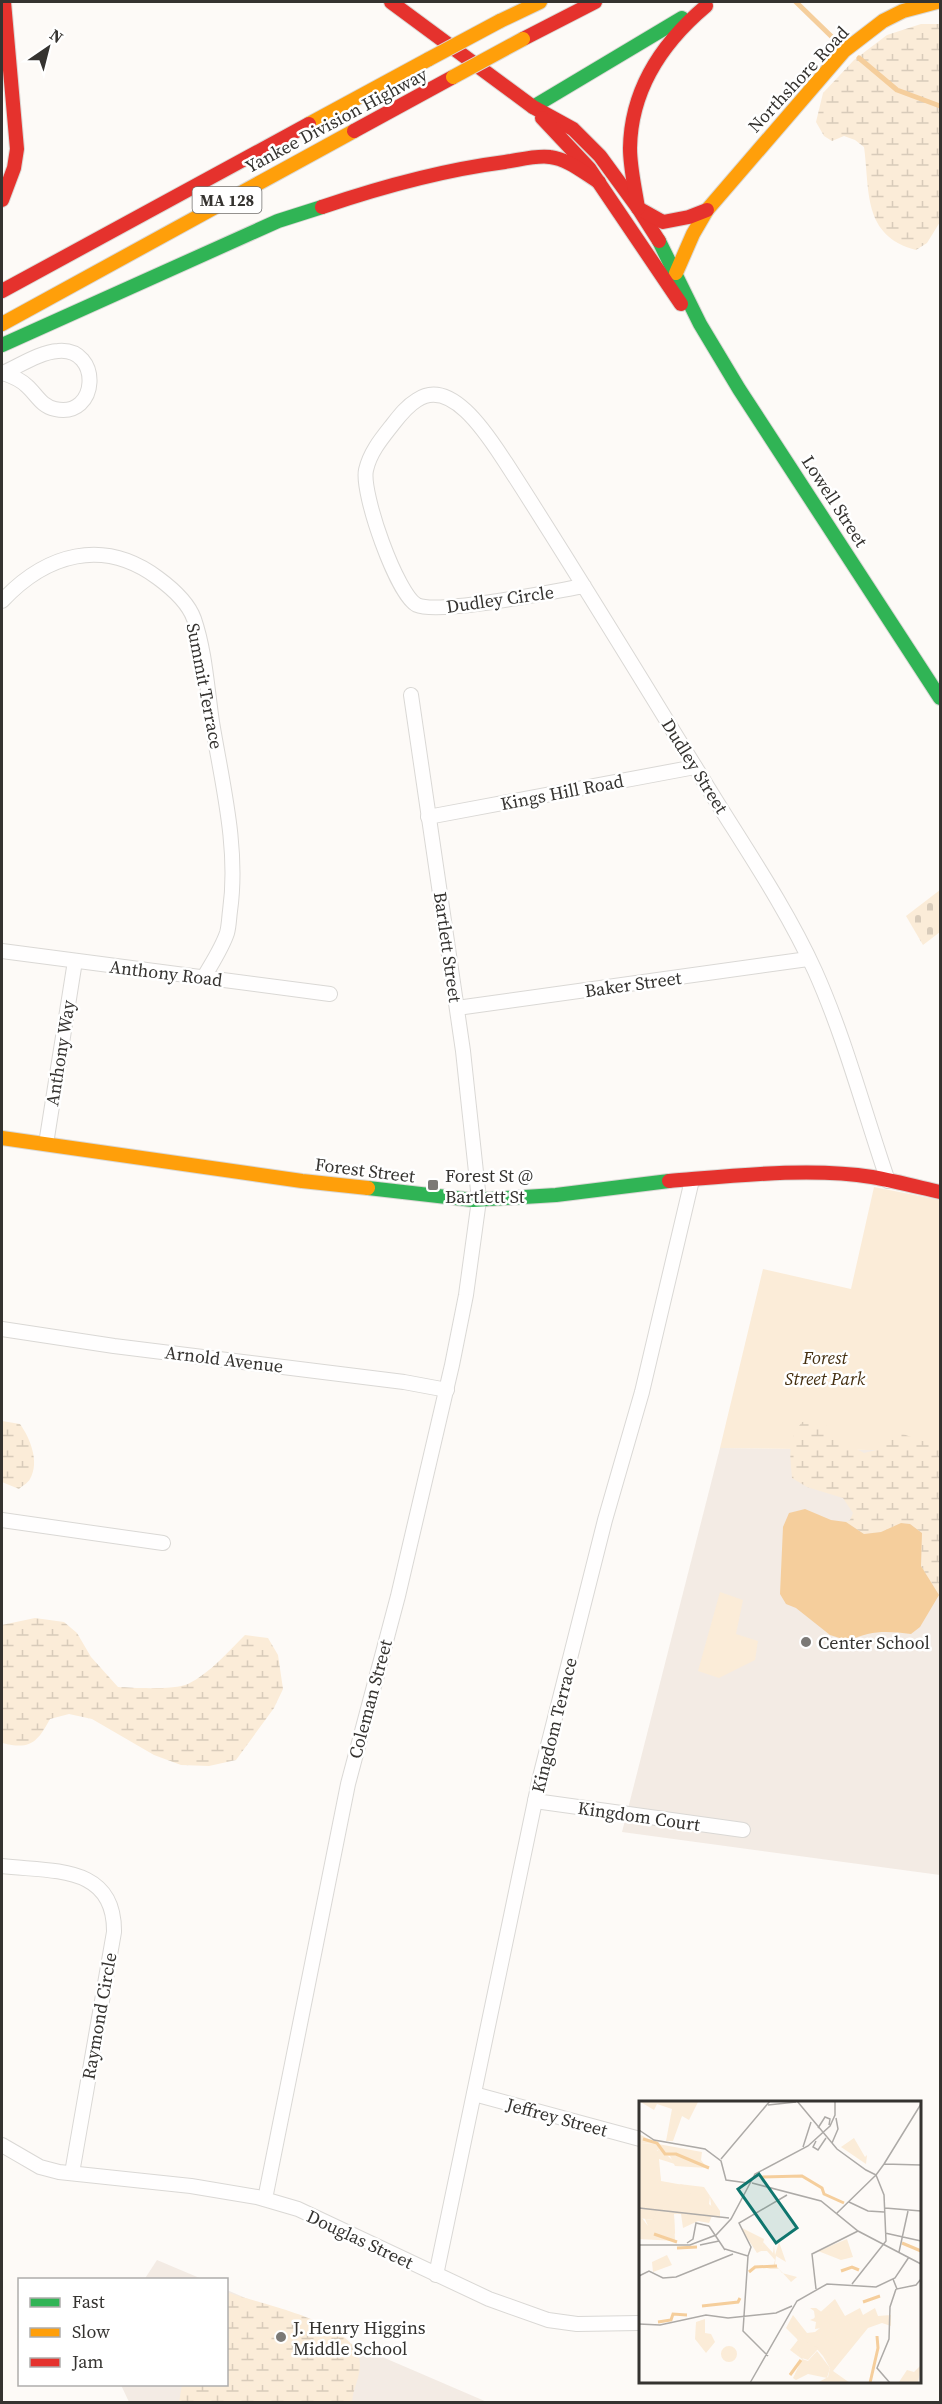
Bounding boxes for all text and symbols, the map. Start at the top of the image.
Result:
north arrow [18,18,78,78]
street label: Northshore Road [742,20,854,138]
text: N [46,23,68,48]
street label: Yankee Division Highway [240,61,432,179]
road number: MA 128 [192,187,262,213]
street label: Lowell Street [796,450,874,552]
street label: Dudley Circle [445,579,555,619]
street label: Summit Terrace [181,621,229,751]
street label: Dudley Street [656,714,734,818]
street label: Kings Hill Road [498,768,626,816]
street label: Bartlett Street [428,890,468,1004]
street label: Anthony Road [108,954,224,992]
street label: Baker Street [583,965,683,1003]
street label: Anthony Way [39,998,81,1108]
street label: Forest Street [314,1151,417,1189]
place label: Forest St @ Bartlett St [445,1163,533,1209]
marker: Forest St @ Bartlett St [426,1178,440,1192]
street label: Arnold Avenue [163,1339,285,1379]
park label: Forest Street Park [785,1345,866,1391]
place label: Center School [818,1630,930,1655]
marker: Center School [799,1635,813,1649]
street label: Coleman Street [342,1636,398,1761]
street label: Kingdom Terrace [525,1655,583,1795]
street label: Kingdom Court [576,1795,702,1837]
street label: Raymond Circle [76,1951,122,2081]
street label: Jeffrey Street [503,2091,610,2143]
inset map [639,2101,921,2383]
street label: Douglas Street [303,2203,417,2275]
legend [18,2278,228,2386]
text: Fast [72,2289,105,2314]
place label: J. Henry Higgins Middle School [292,2315,426,2361]
text: Slow [72,2319,110,2344]
marker: J. Henry Higgins Middle School [274,2330,288,2344]
text: Jam [71,2349,104,2374]

